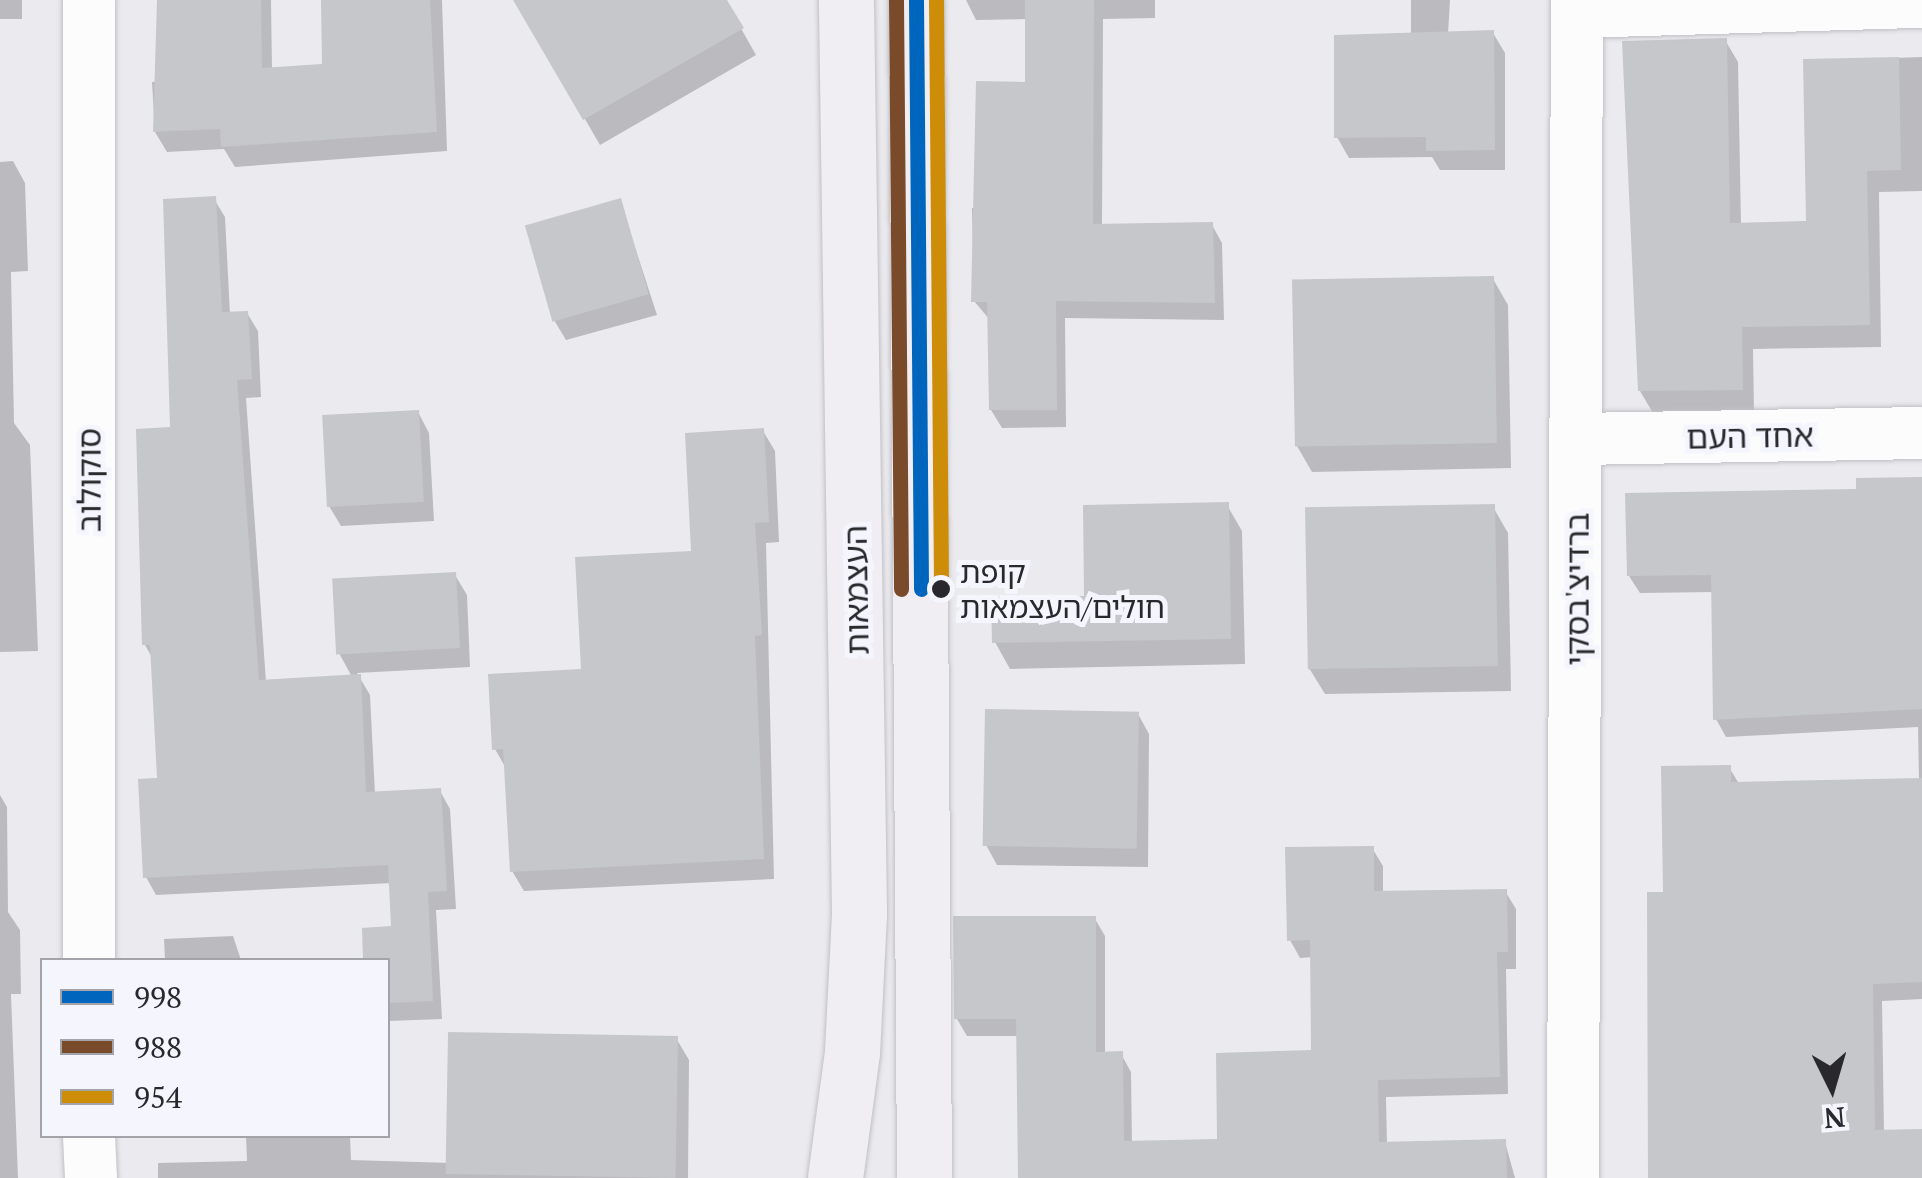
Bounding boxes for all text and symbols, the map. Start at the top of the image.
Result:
street label: אחד העם [1686,416,1814,456]
street label: סוקולוב [70,428,108,532]
street label: ברדיצ'בסקי [1558,512,1596,666]
street label: העצמאות [836,525,876,655]
place label: קופת חולים/העצמאות [960,554,1165,624]
marker: קופת חולים/העצמאות [931,579,951,599]
legend [40,958,390,1138]
text: 998 [134,977,182,1017]
text: 988 [134,1027,182,1067]
north arrow [1782,1038,1882,1138]
text: 954 [134,1077,182,1117]
text: N [1822,1099,1847,1138]

